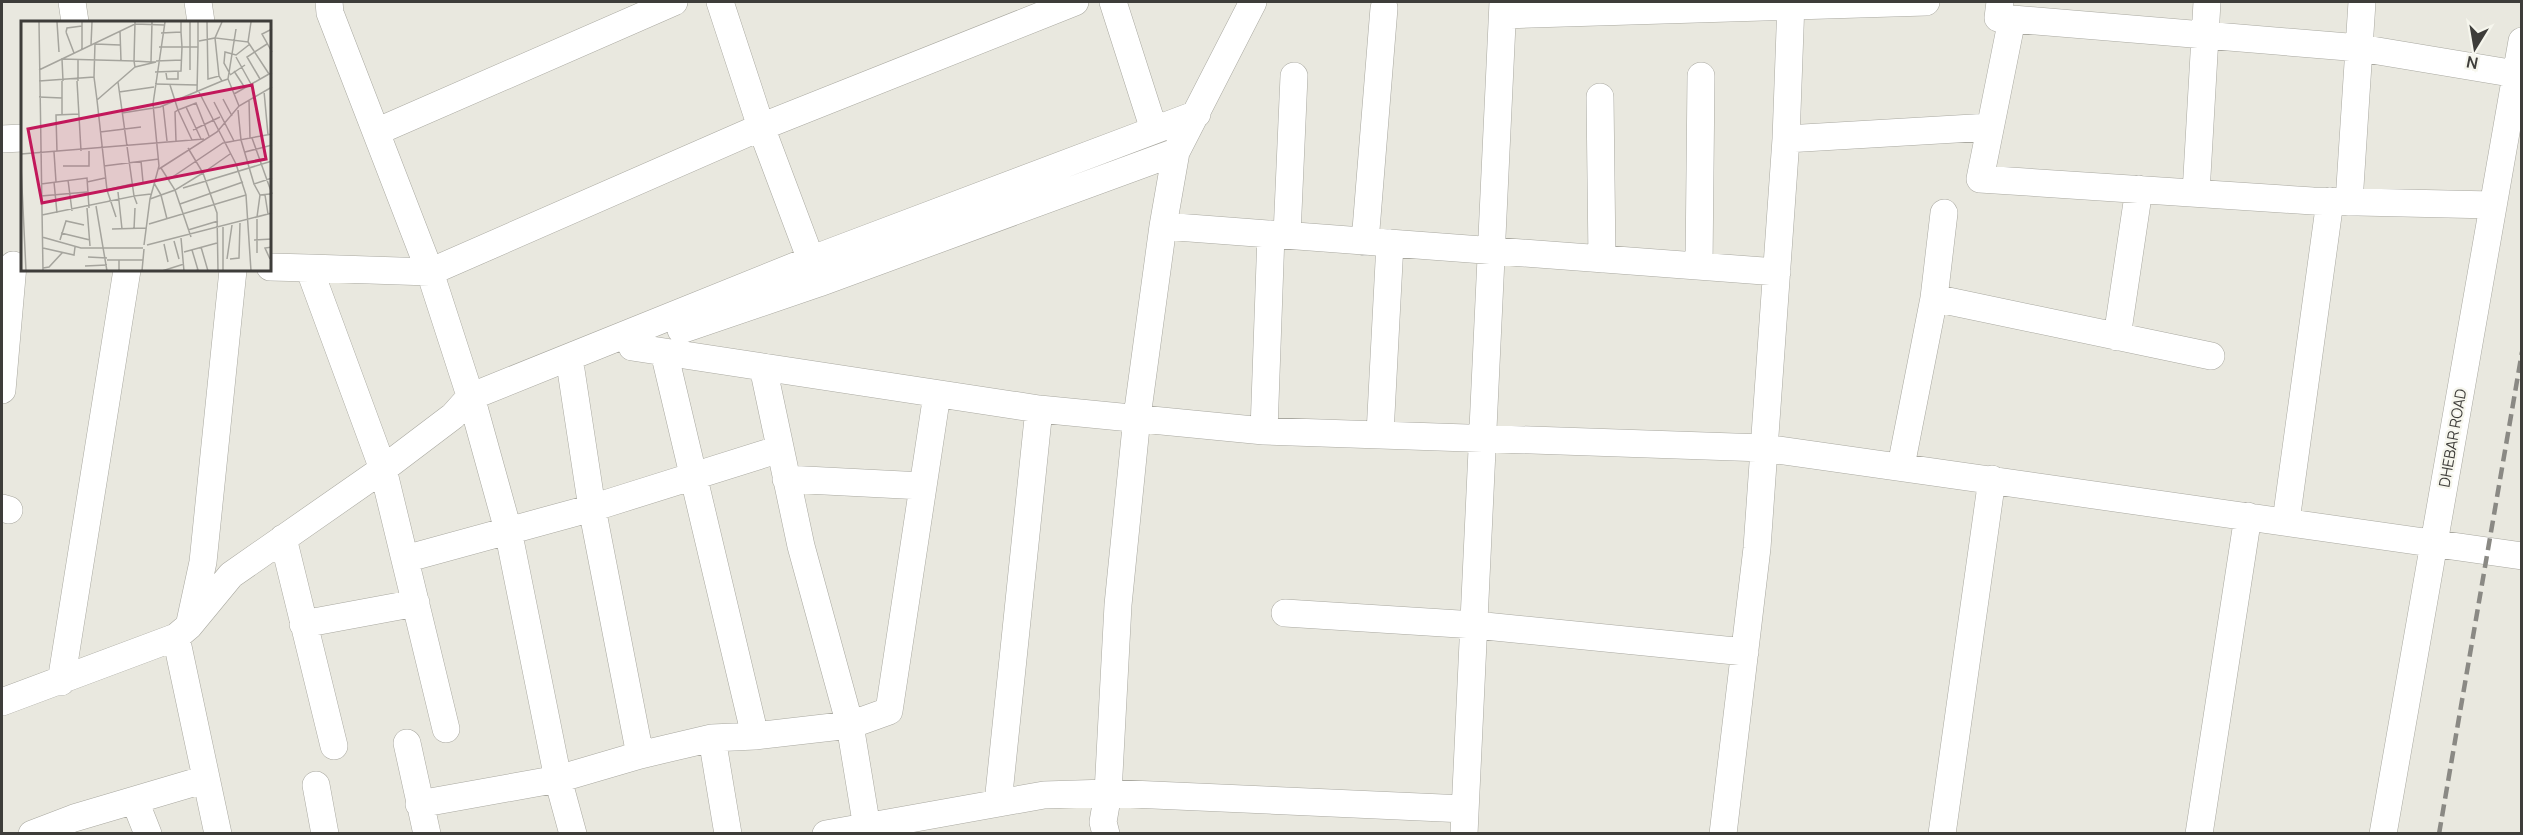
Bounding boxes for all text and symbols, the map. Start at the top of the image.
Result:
north arrow [2445,18,2505,78]
inset map [21,21,272,272]
text: N [2464,51,2480,75]
street label: DHEBAR ROAD [2434,387,2471,489]

